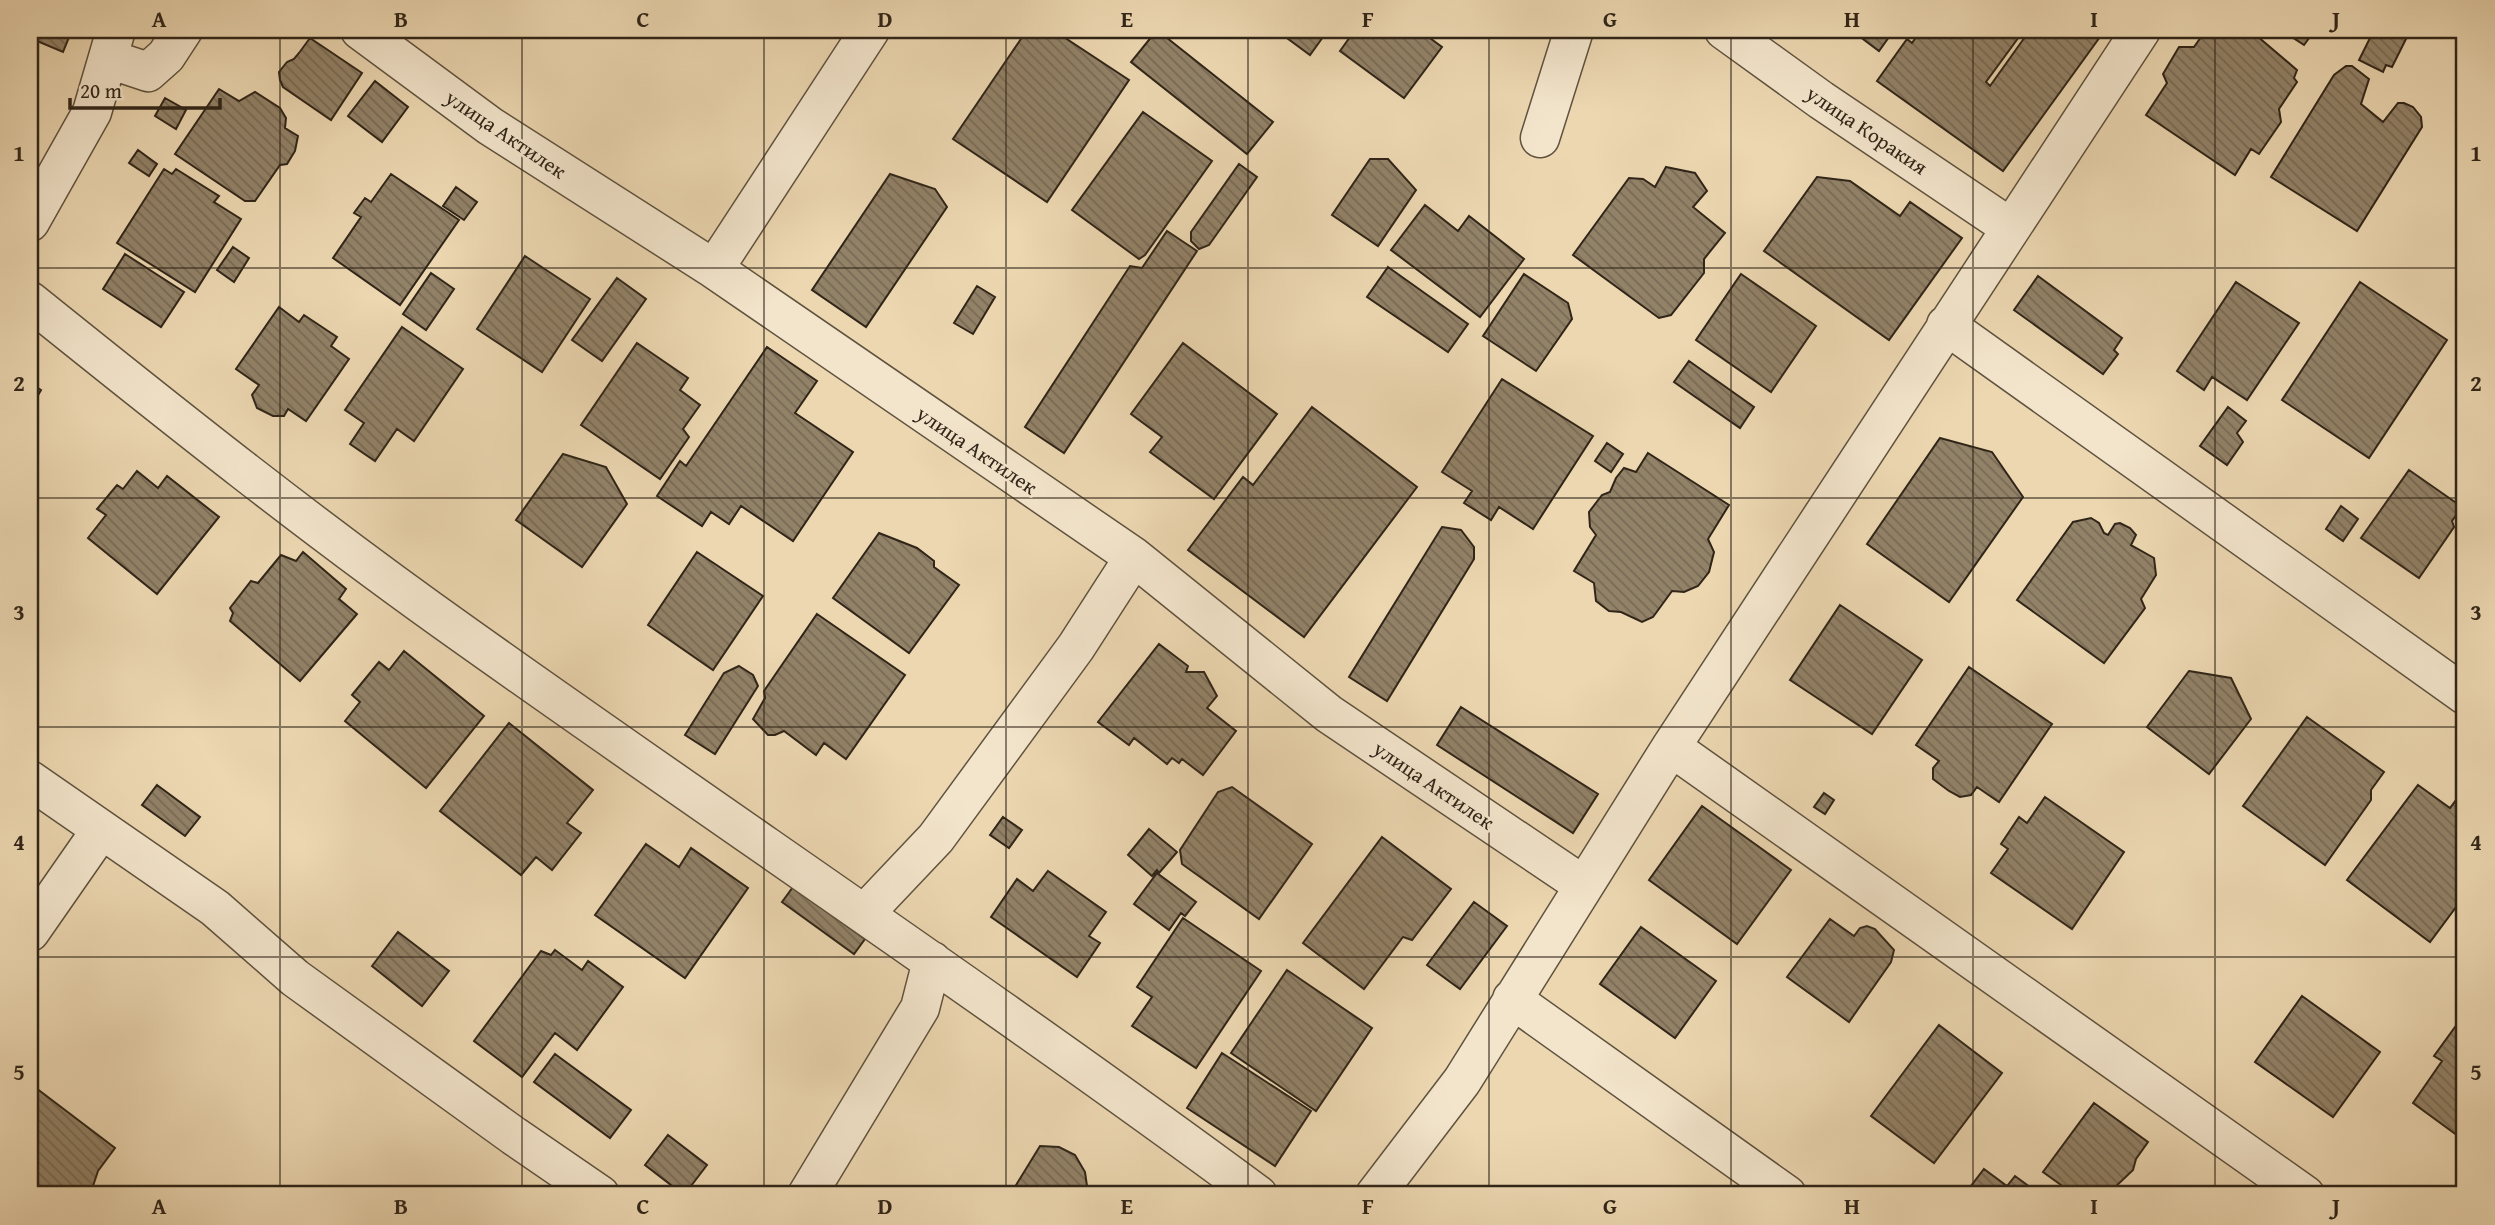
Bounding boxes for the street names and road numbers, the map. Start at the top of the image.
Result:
street label: улица Коракия [1799,77,1934,182]
street label: улица Актилек [438,81,573,186]
street label: улица Актилек [909,397,1044,502]
street label: улица Актилек [1366,732,1501,837]

